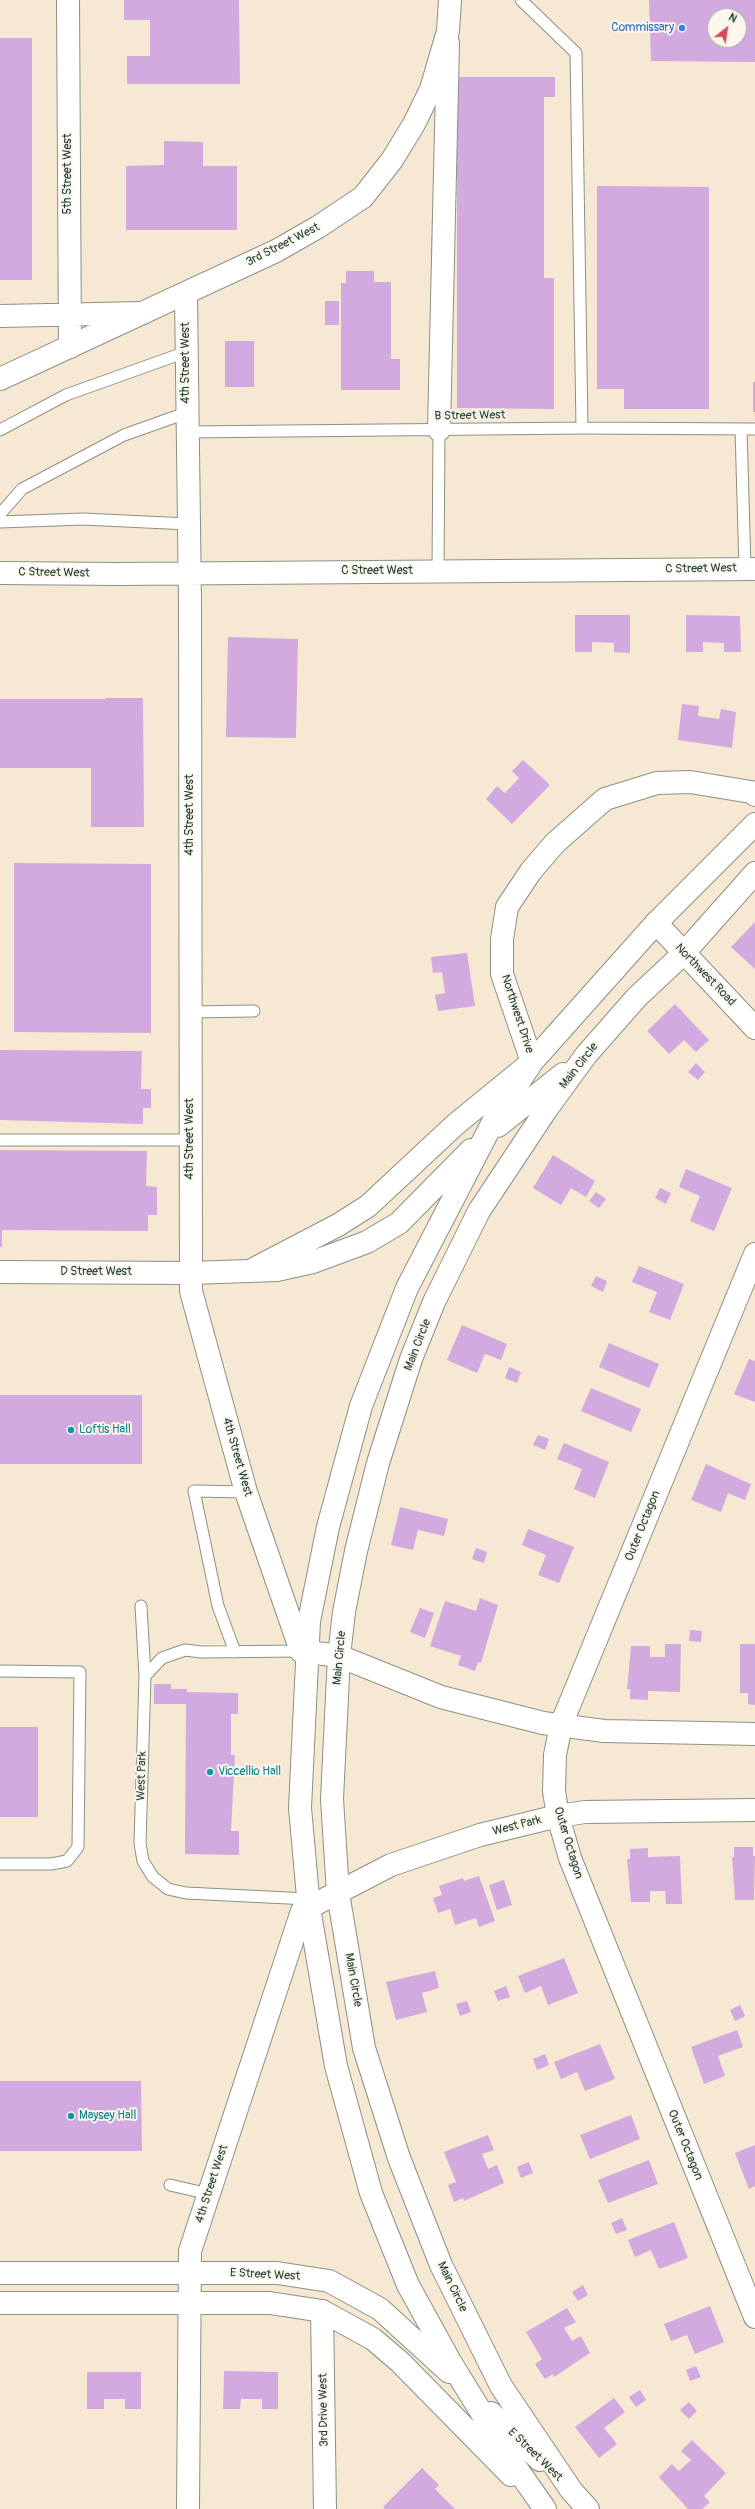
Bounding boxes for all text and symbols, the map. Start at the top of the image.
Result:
north arrow [707,8,747,48]
text: N [726,11,739,26]
place label: Commissary [611,21,674,35]
marker: Commissary [677,23,687,33]
street label: 5th Street West [61,133,75,215]
street label: 3rd Street West [244,220,322,270]
street label: 4th Street West [179,322,193,404]
street label: B Street West [434,408,506,424]
street label: C Street West [665,561,737,577]
street label: C Street West [341,564,413,578]
street label: C Street West [18,565,90,581]
street label: 4th Street West [183,774,197,856]
street label: Northwest Road [672,941,738,1009]
street label: Northwest Drive [498,973,536,1055]
street label: Main Circle [557,1040,601,1092]
street label: 4th Street West [183,1098,197,1180]
street label: D Street West [60,1265,132,1279]
street label: Main Circle [402,1317,434,1373]
street label: 4th Street West [219,1416,255,1498]
place label: Loftis Hall [79,1423,131,1437]
marker: Loftis Hall [66,1425,76,1435]
street label: Outer Octagon [622,1489,664,1563]
street label: Main Circle [330,1630,350,1686]
street label: West Park [134,1751,150,1801]
place label: Viccellio Hall [218,1765,281,1779]
marker: Viccellio Hall [205,1767,215,1777]
street label: Outer Octagon [550,1805,586,1881]
street label: West Park [491,1813,543,1839]
street label: Main Circle [341,1952,365,2008]
street label: Outer Octagon [664,2108,706,2182]
place label: Maysey Hall [79,2109,136,2123]
marker: Maysey Hall [66,2111,76,2121]
street label: 4th Street West [193,2143,231,2225]
street label: Main Circle [434,2259,470,2315]
street label: E Street West [229,2266,301,2284]
street label: 3rd Drive West [316,2373,332,2447]
street label: E Street West [505,2425,565,2485]

